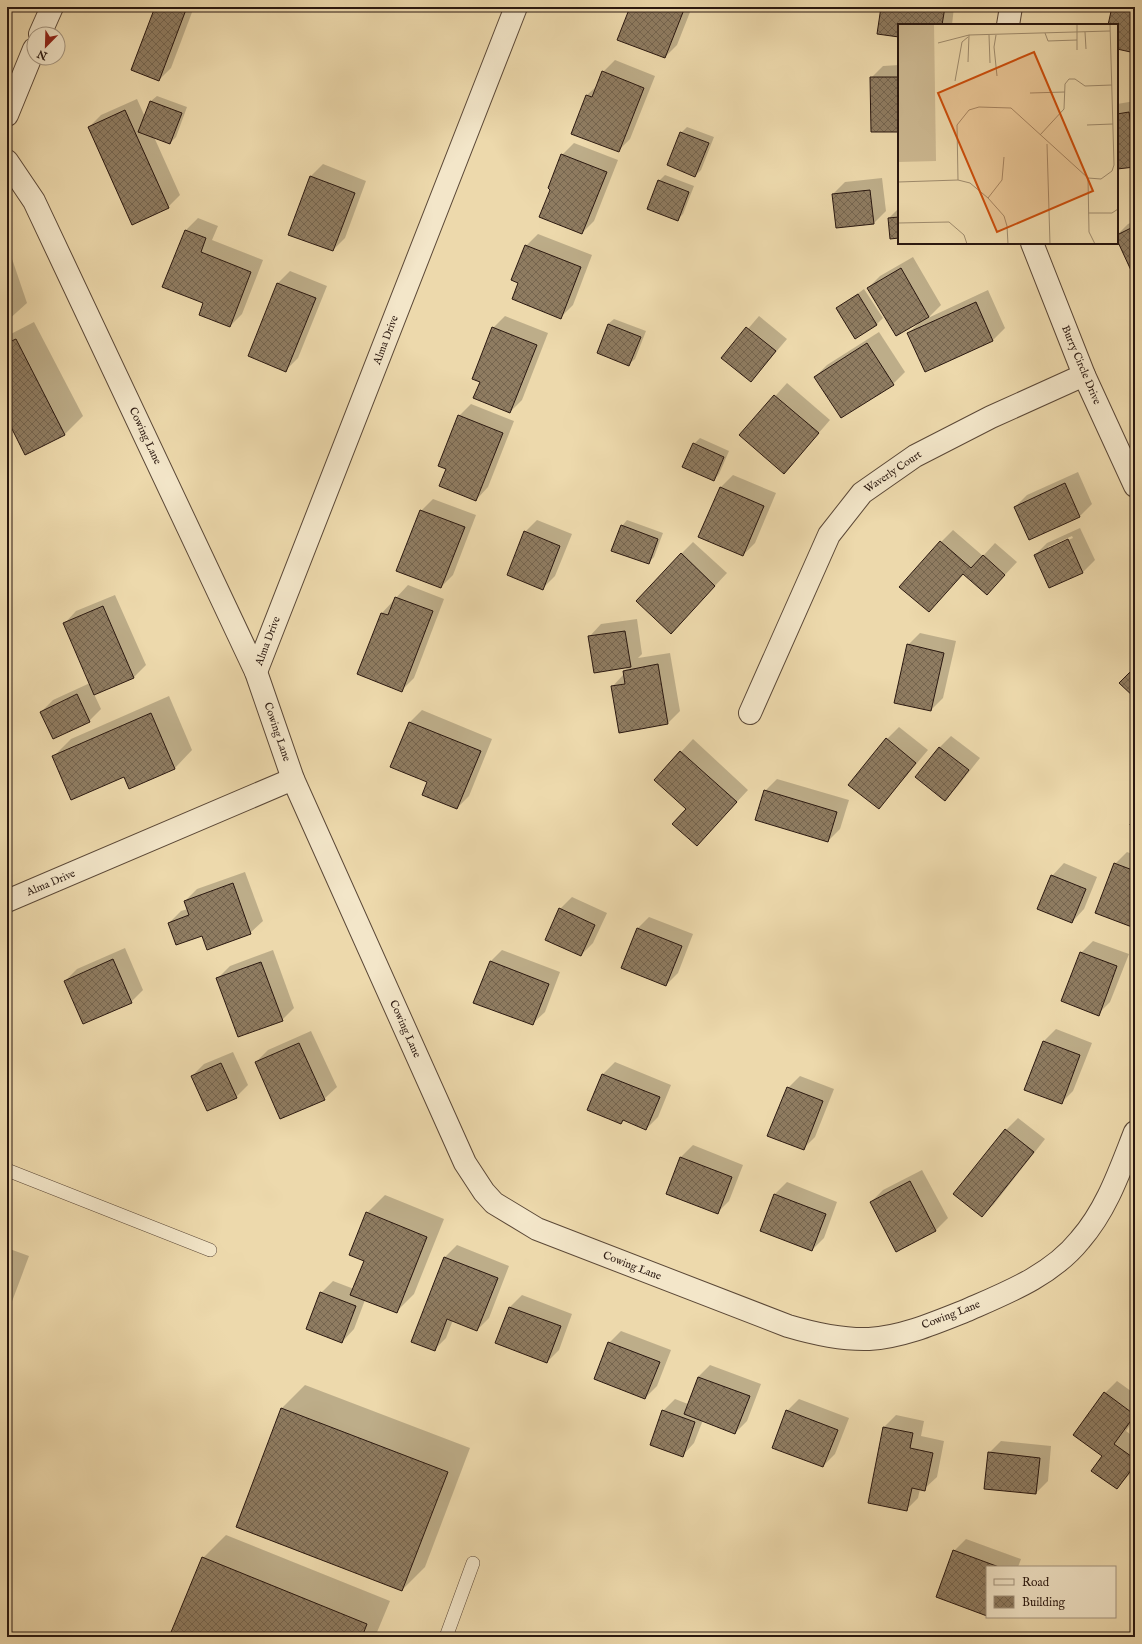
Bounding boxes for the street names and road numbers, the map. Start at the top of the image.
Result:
street label: Alma Drive [370,313,402,368]
street label: Burry Circle Drive [1058,323,1104,407]
street label: Cowing Lane [126,405,164,467]
street label: Waverly Court [862,448,925,496]
street label: Alma Drive [252,614,284,669]
street label: Cowing Lane [260,701,294,763]
street label: Alma Drive [24,866,78,900]
street label: Cowing Lane [386,998,424,1060]
street label: Cowing Lane [601,1248,663,1284]
street label: Cowing Lane [920,1297,982,1333]

